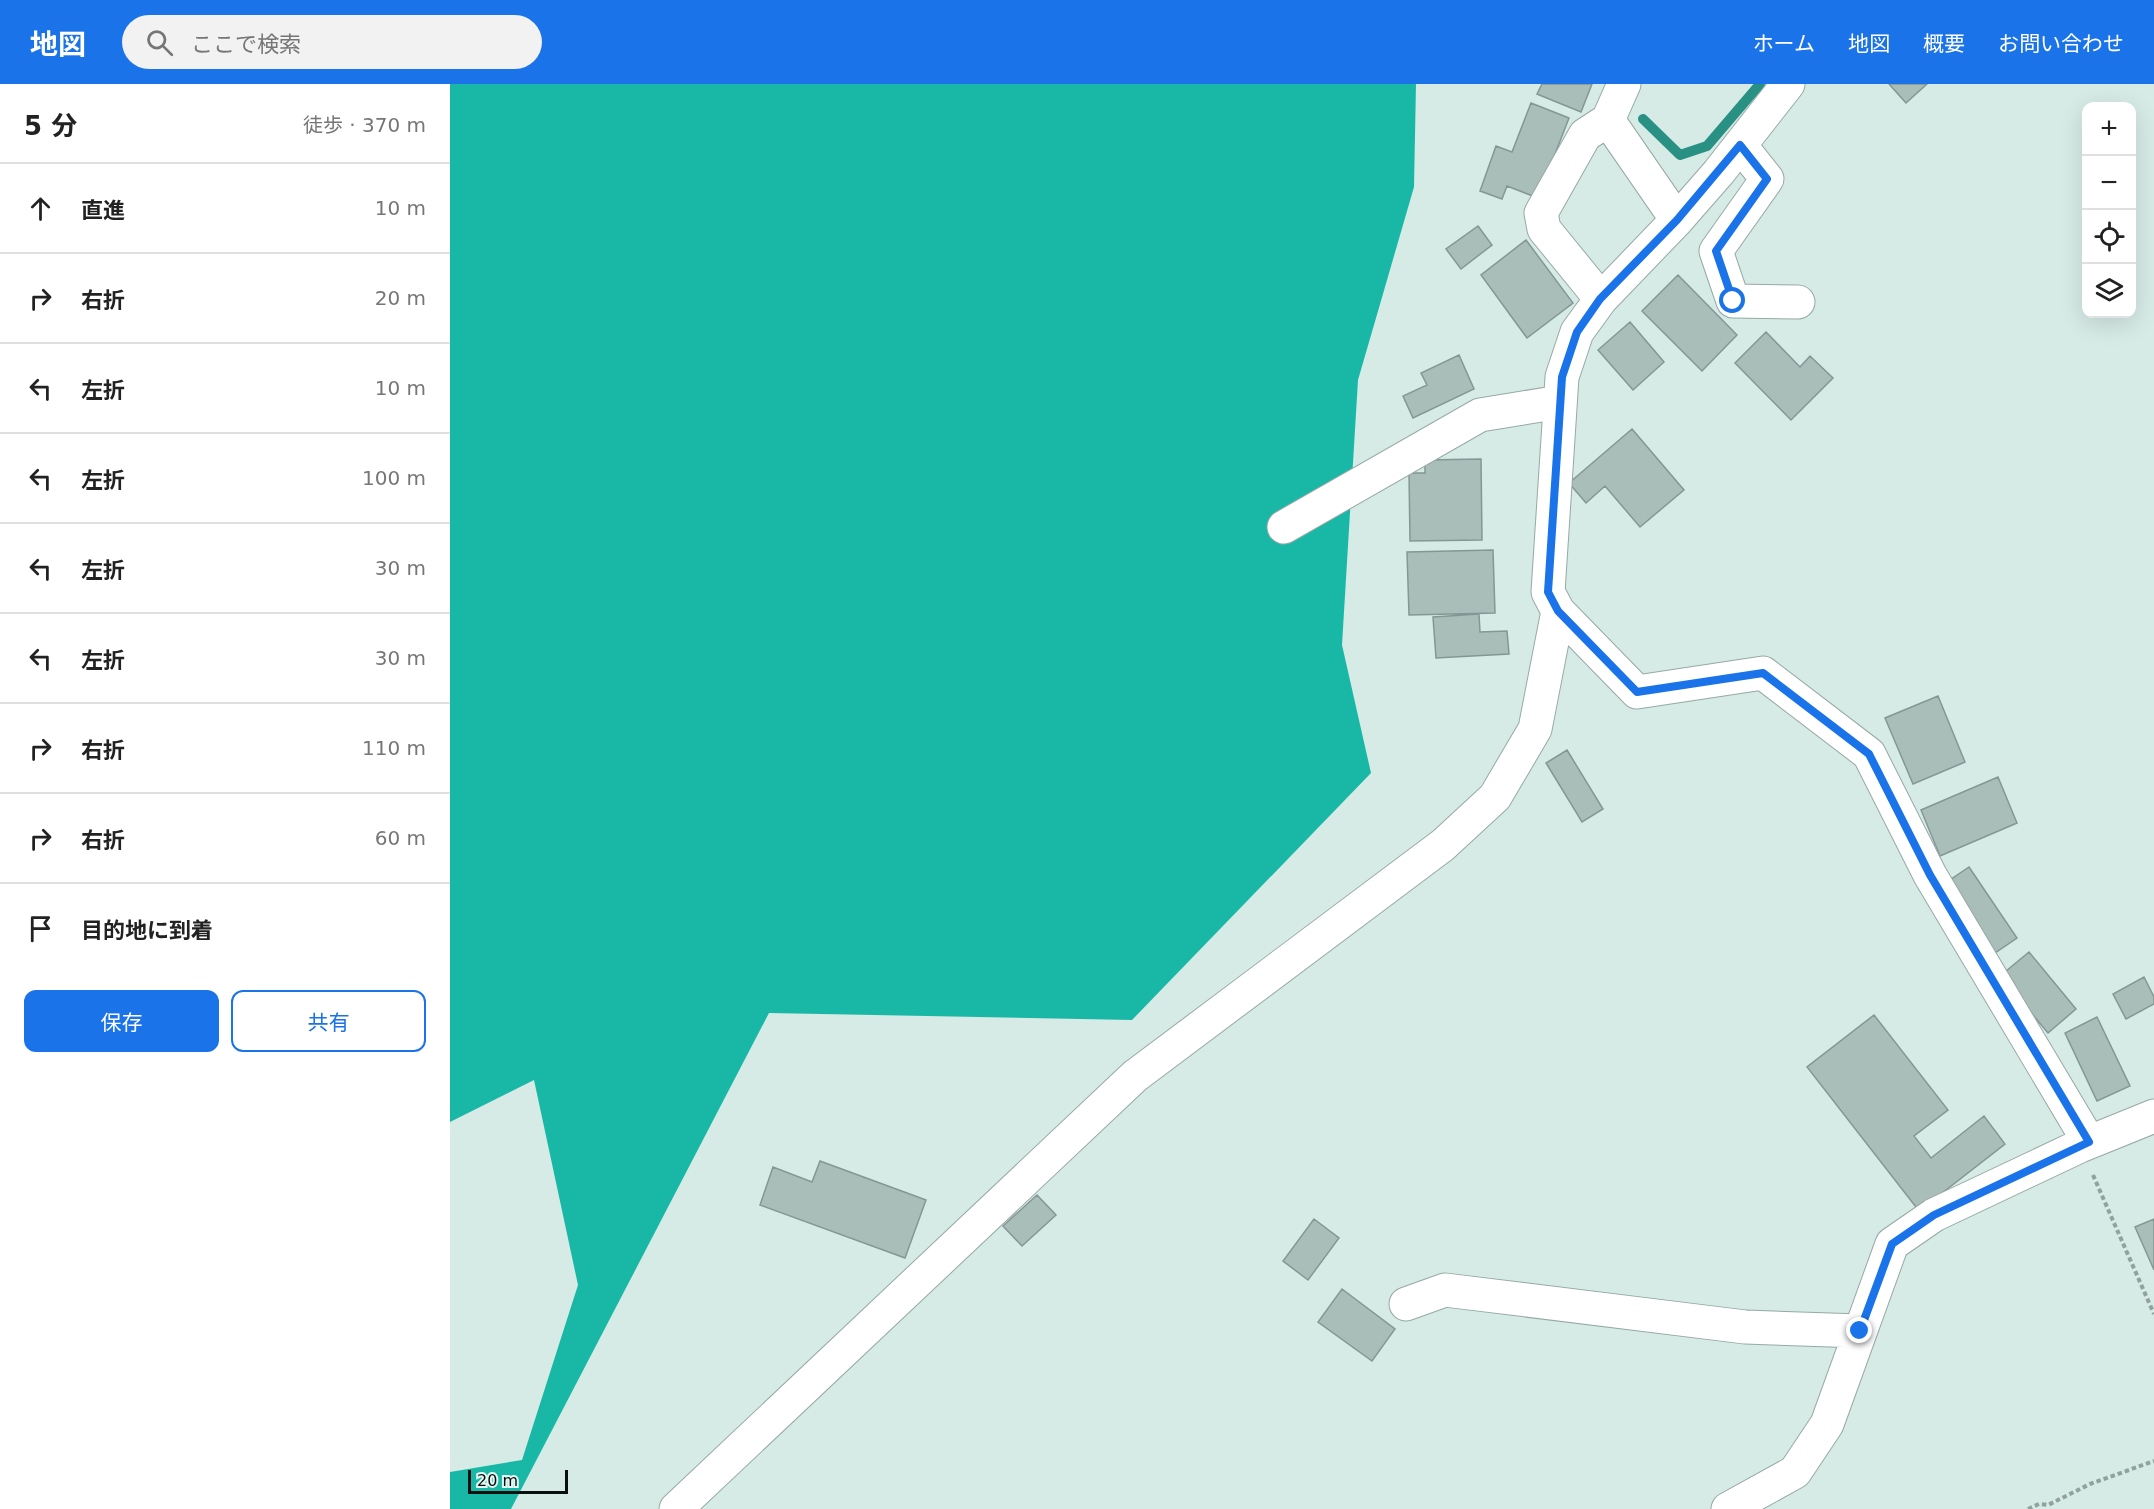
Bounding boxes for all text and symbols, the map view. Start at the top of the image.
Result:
search box [122,15,542,69]
icon: search [143,26,176,59]
text: 地図 [30,28,86,61]
text: ここで検索 [191,32,301,57]
text: ホーム [1753,32,1815,56]
text: 地図 [1848,32,1890,56]
text: 概要 [1923,32,1965,56]
text: お問い合わせ [1998,32,2124,56]
map controls [2082,102,2136,318]
button: + [2082,102,2136,156]
text: 5 分 [24,111,77,141]
text: 徒歩 · 370 m [303,113,426,137]
button: − [2082,156,2136,210]
icon: ahead [24,192,57,225]
text: 10 m [375,196,426,220]
text: 直進 [81,198,125,223]
button: locate [2082,210,2136,264]
button: layers [2082,264,2136,318]
icon: right [24,282,57,315]
text: 20 m [375,286,426,310]
route start [1719,287,1745,313]
text: 右折 [81,288,125,313]
icon: left [24,372,57,405]
text: 10 m [375,376,426,400]
text: 左折 [81,378,125,403]
icon: left [24,462,57,495]
text: 100 m [362,466,426,490]
text: 左折 [81,468,125,493]
icon: left [24,552,57,585]
text: 30 m [375,556,426,580]
text: 左折 [81,558,125,583]
icon: left [24,642,57,675]
text: 30 m [375,646,426,670]
text: 左折 [81,648,125,673]
icon: right [24,732,57,765]
text: 110 m [362,736,426,760]
text: 右折 [81,738,125,763]
icon: right [24,822,57,855]
text: 60 m [375,826,426,850]
text: 右折 [81,828,125,853]
icon: arrive [24,912,57,945]
text: 目的地に到着 [81,918,213,943]
button: 保存 [24,990,219,1052]
button: 共有 [231,990,426,1052]
route end [1846,1317,1872,1343]
scale bar [468,1467,568,1494]
text: 20 m [477,1471,518,1490]

